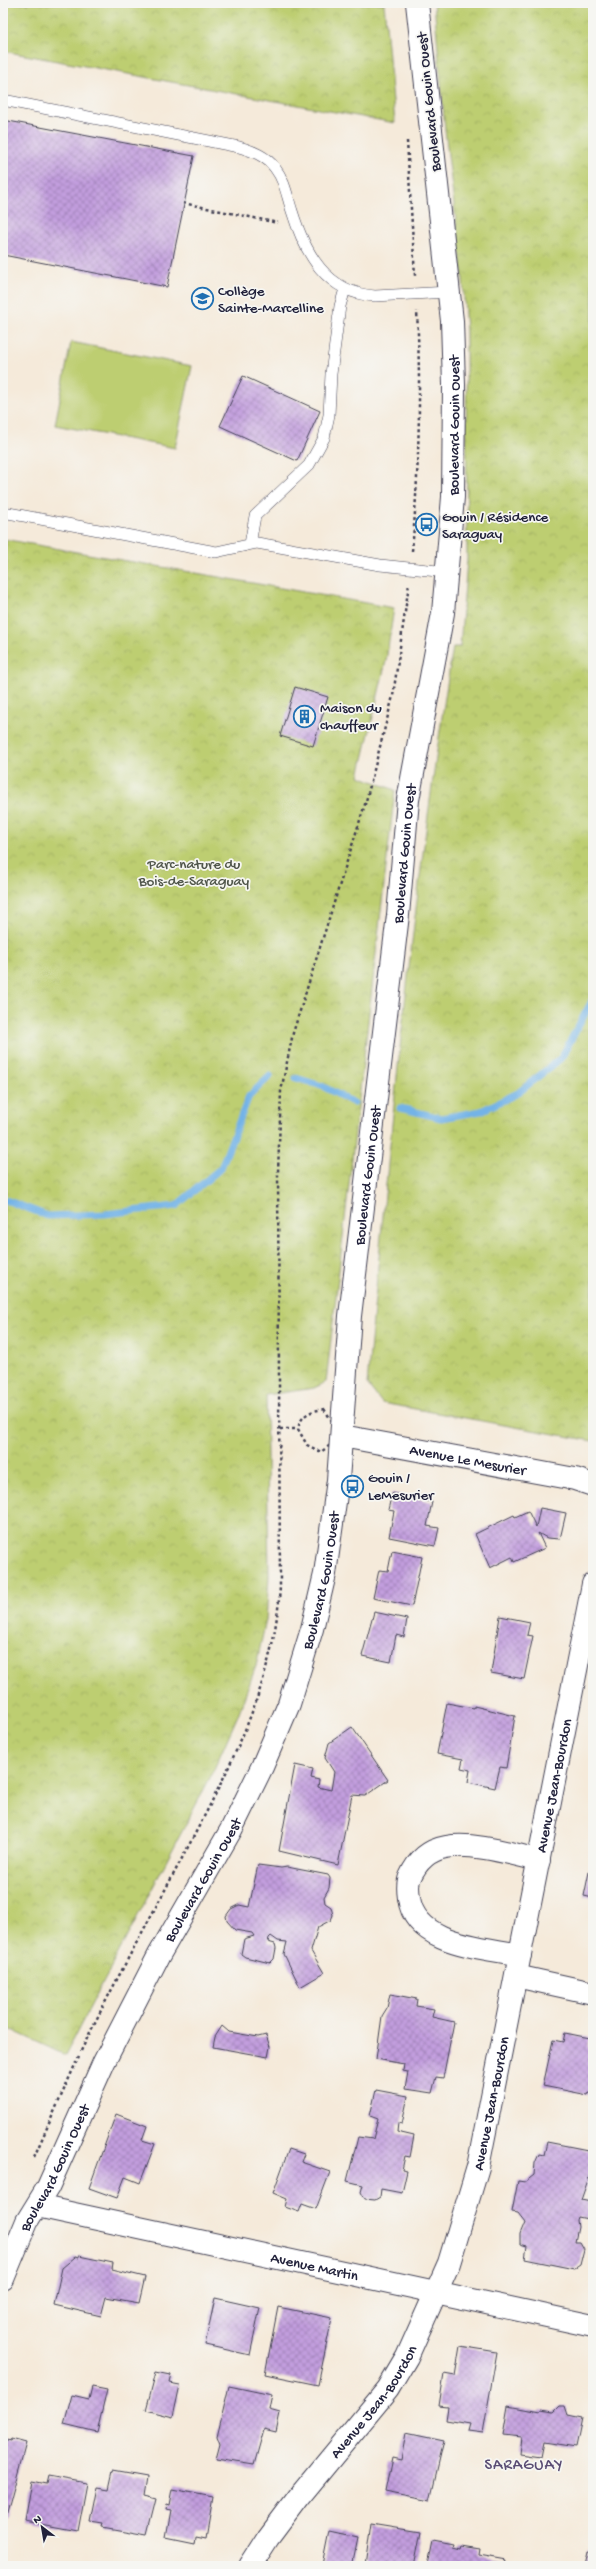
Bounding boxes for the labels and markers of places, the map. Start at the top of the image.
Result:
place label: Collège Sainte-Marcelline [218,283,324,318]
school or university icon: Collège Sainte-Marcelline [190,286,216,312]
place label: Gouin / Résidence Saraguay [442,509,549,544]
bus stop icon: Gouin / Résidence Saraguay [413,512,439,538]
place label: Maison du chauffeur [320,700,382,735]
building icon: Maison du chauffeur [291,703,317,729]
place label: Gouin / LeMesurier [368,1470,435,1505]
bus stop icon: Gouin / LeMesurier [340,1473,366,1499]

